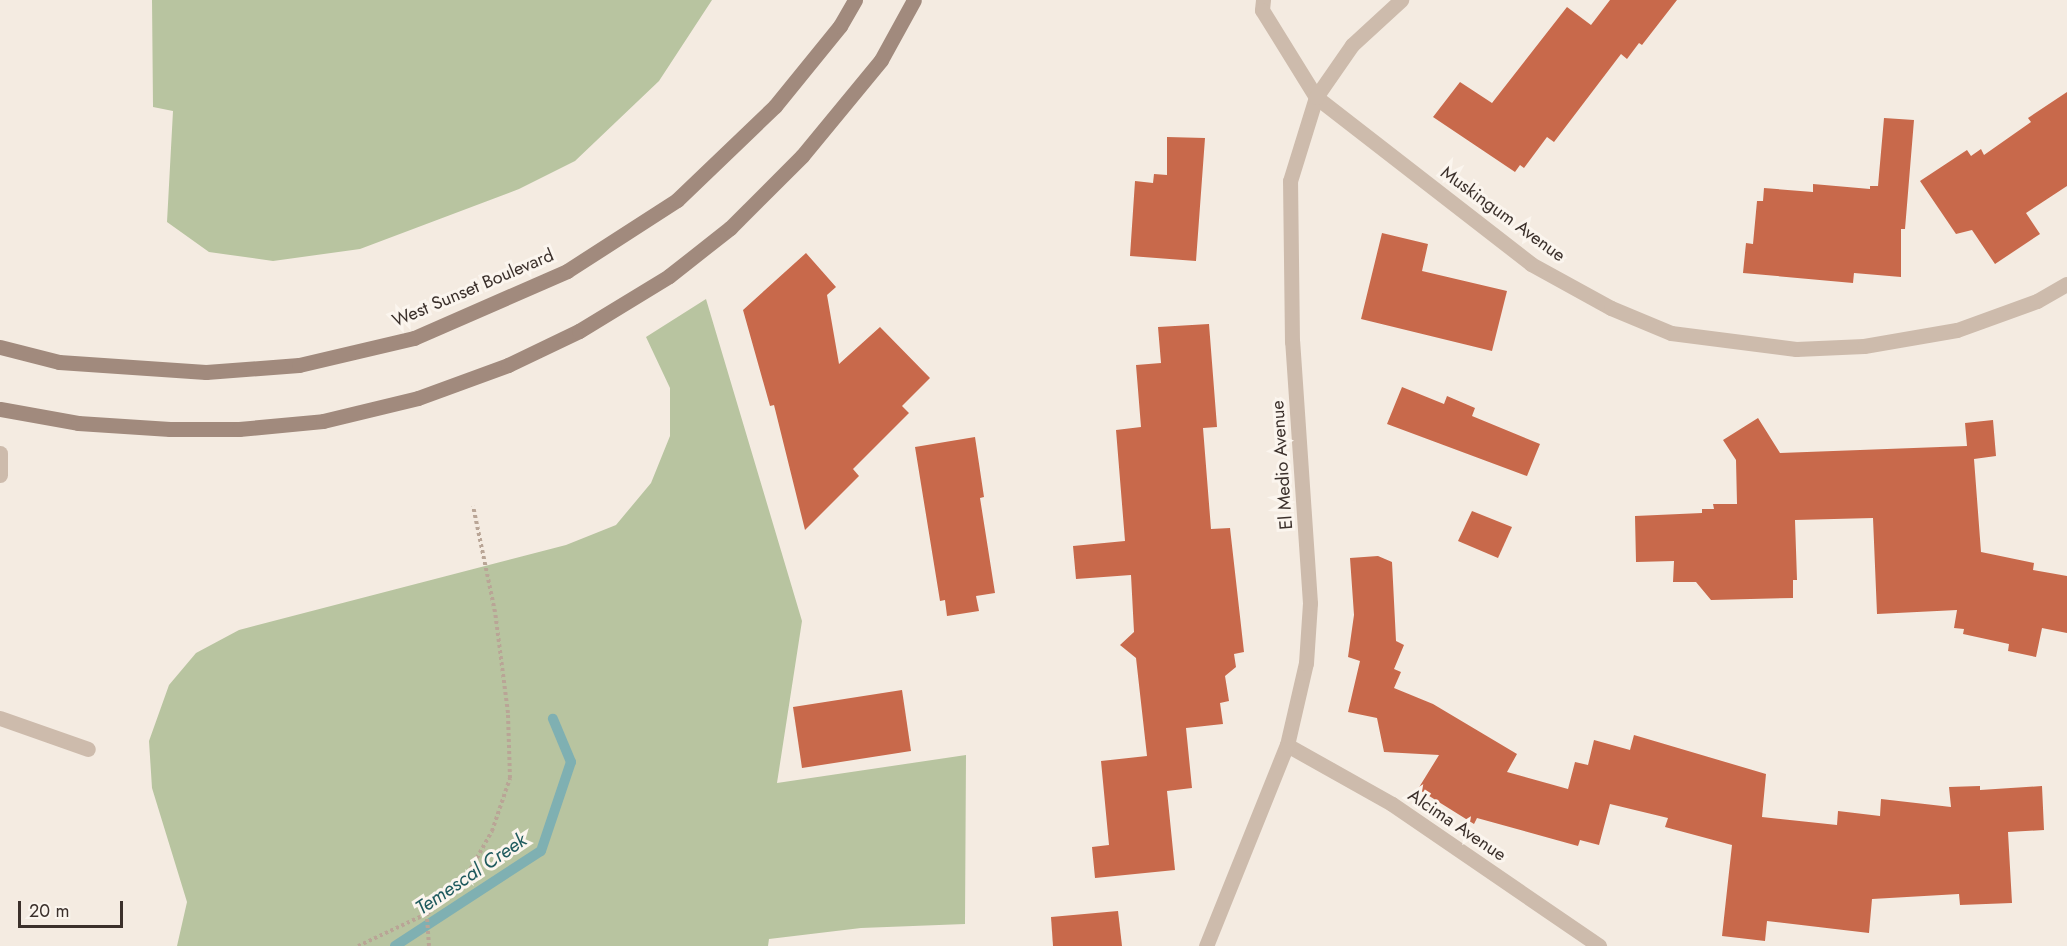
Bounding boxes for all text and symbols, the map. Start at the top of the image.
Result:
street label: Muskingum Avenue [1437,162,1569,266]
street label: West Sunset Boulevard [389,244,557,332]
street label: El Medio Avenue [1267,400,1297,530]
street label: Alcima Avenue [1404,784,1510,866]
water label: Temescal Creek [411,828,531,920]
scale bar [21,889,126,927]
text: 20 m [29,898,69,924]

